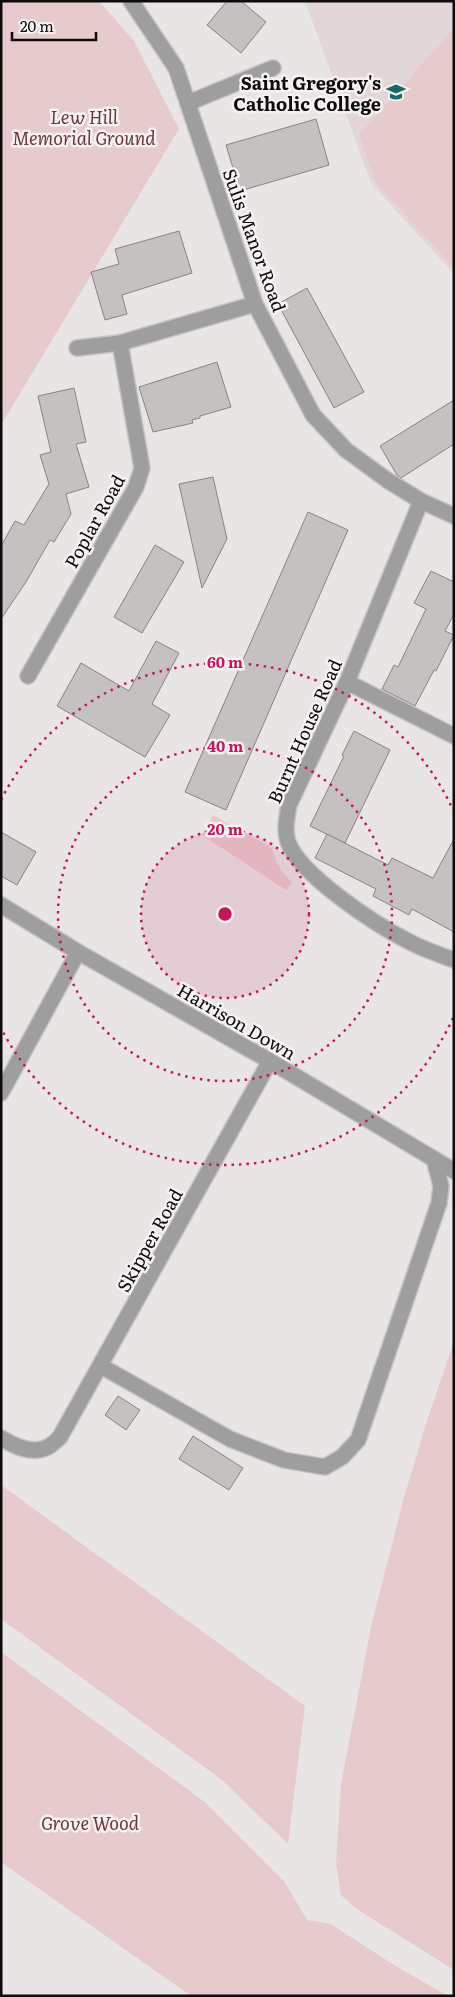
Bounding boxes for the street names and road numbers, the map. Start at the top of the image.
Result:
street label: Sulis Manor Road [217,164,293,316]
street label: Poplar Road [57,469,131,573]
street label: Burnt House Road [260,654,348,808]
street label: Harrison Down [173,976,301,1066]
street label: Skipper Road [109,1183,189,1297]

